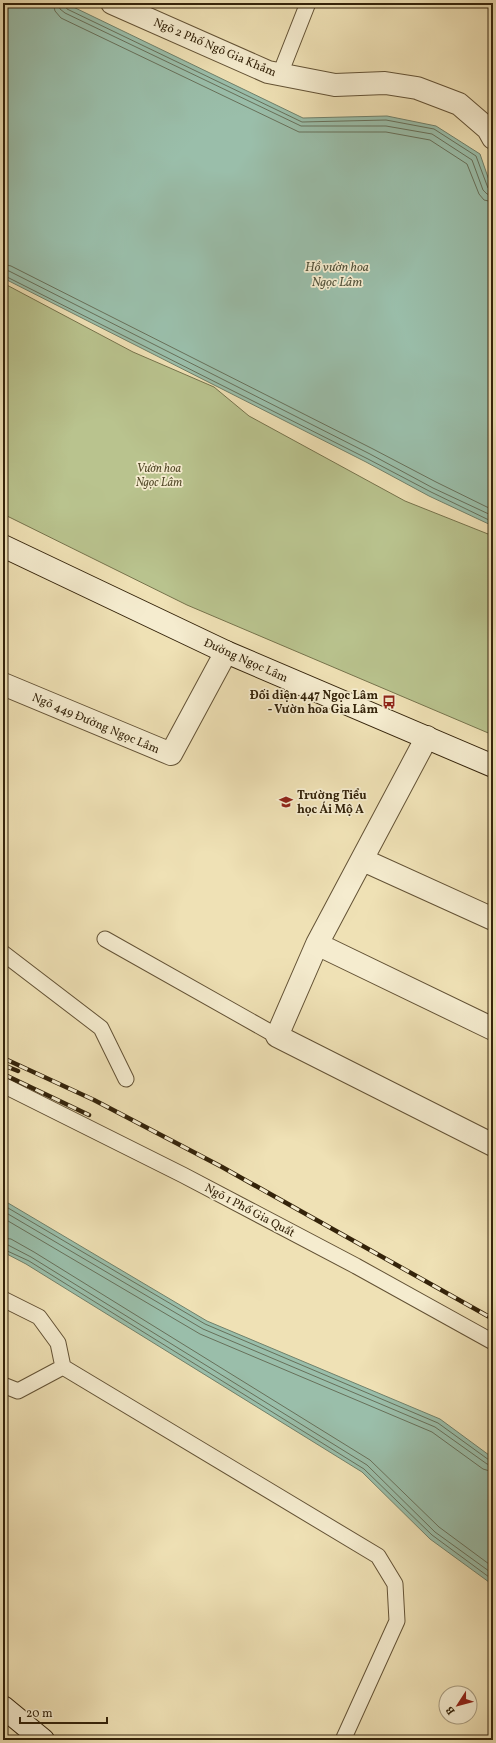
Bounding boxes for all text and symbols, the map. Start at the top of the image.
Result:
street label: Ngõ 2 Phố Ngô Gia Khảm [151,15,279,81]
water label: Hồ vườn hoa Ngọc Lâm [305,259,369,292]
park label: Vườn hoa Ngọc Lâm [136,461,182,491]
street label: Đường Ngọc Lâm [201,635,291,687]
place label: Đối diện 447 Ngọc Lâm - Vườn hoa Gia Lâm [250,688,378,718]
street label: Ngõ 449 Đường Ngọc Lâm [29,690,162,758]
bus stop icon: Đối diện 447 Ngọc Lâm - Vườn hoa Gia Lâm [381,694,397,710]
place label: Trường Tiểu học Ái Mộ A [297,788,367,818]
school or university icon: Trường Tiểu học Ái Mộ A [278,794,294,810]
street label: Ngõ 1 Phố Gia Quất [202,1180,297,1241]
north arrow [438,1685,478,1725]
scale bar [20,1699,107,1725]
text: B [443,1703,459,1717]
text: 20 m [26,1706,53,1722]

